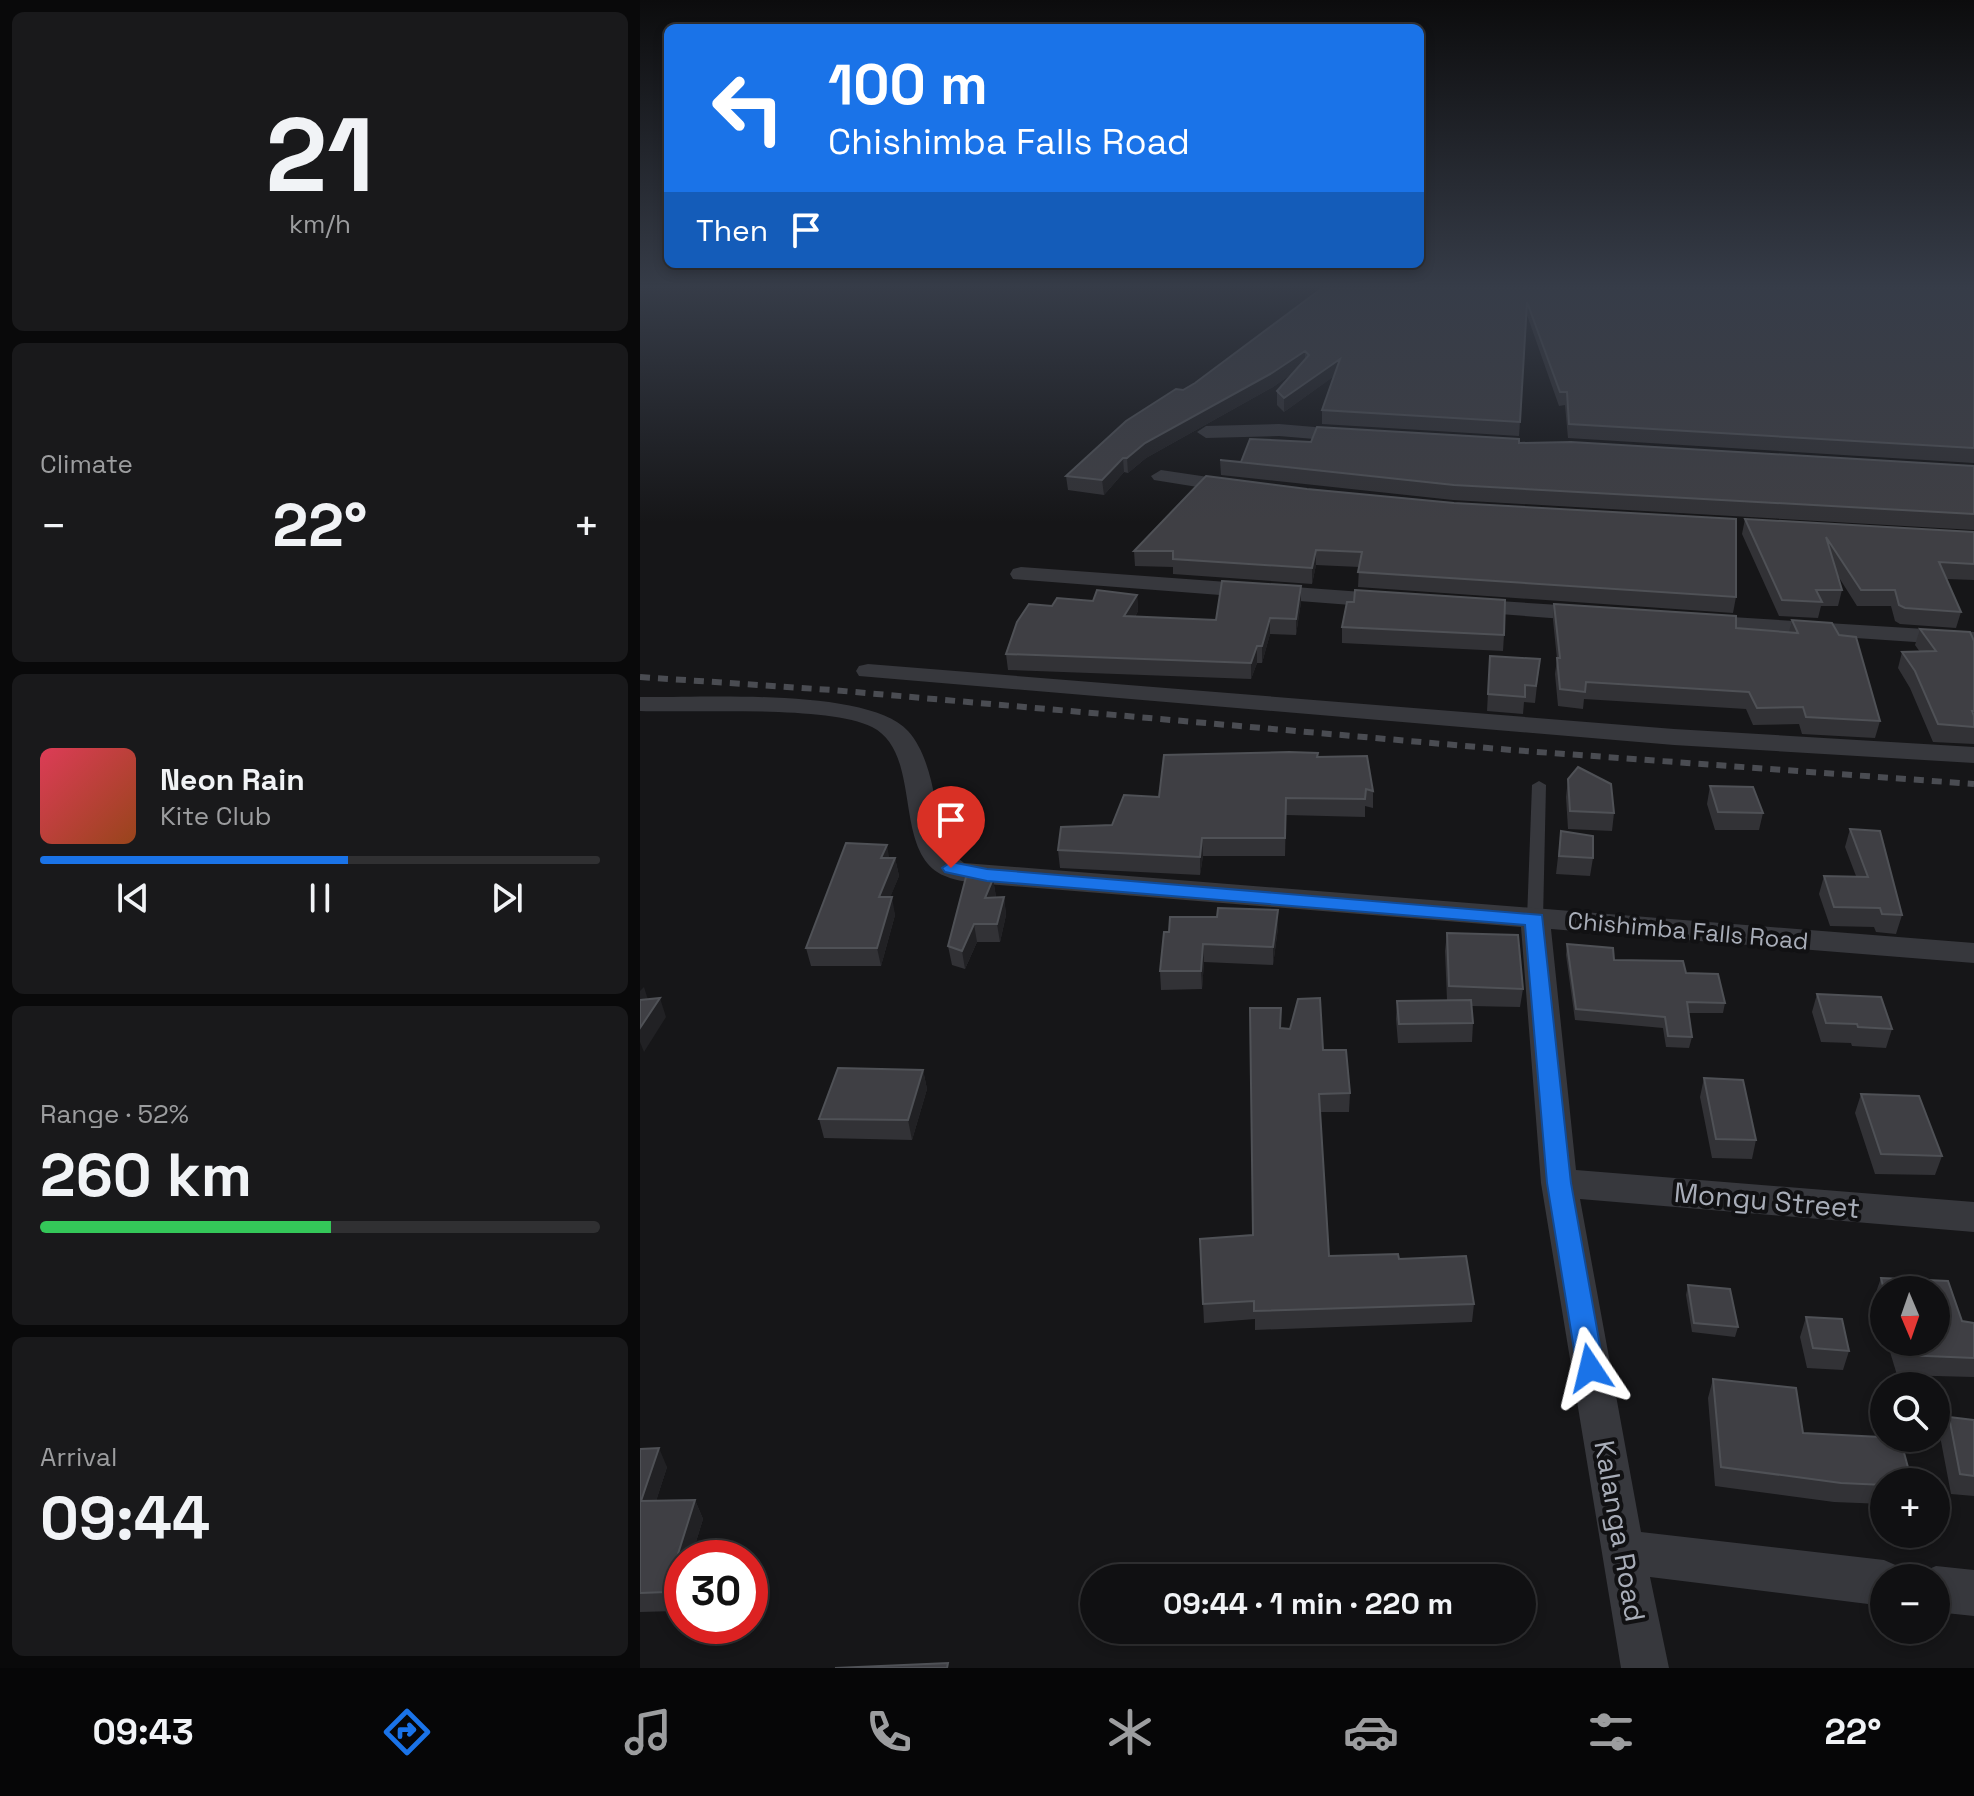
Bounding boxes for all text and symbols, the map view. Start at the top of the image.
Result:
text: 100 m [828,49,988,120]
icon: left [696,56,800,160]
text: 21 [266,89,374,221]
text: Chishimba Falls Road [828,119,1190,165]
text: km/h [289,207,351,241]
icon: arrive [784,208,828,252]
text: Then [696,211,768,250]
text: Climate [40,447,133,481]
text: 22° [273,487,367,564]
text: − [40,498,67,554]
text: + [573,498,600,554]
text: Neon Rain [160,760,305,799]
pin [917,786,985,868]
icon: arrive [929,798,973,842]
text: Kite Club [160,799,272,833]
icon: previous [111,876,155,920]
icon: pause [298,876,342,920]
icon: next [485,876,529,920]
street label: Chishimba Falls Road [1566,905,1810,956]
text: Range · 52% [40,1097,189,1131]
text: 260 km [40,1137,252,1214]
street label: Mongu Street [1673,1174,1861,1226]
north arrow [1870,1276,1950,1356]
map controls [1870,1276,1950,1644]
position arrow [1548,1326,1632,1410]
button: search [1870,1372,1950,1452]
street label: Kalanga Road [1586,1438,1654,1624]
text: Arrival [40,1440,117,1474]
button: + [1870,1468,1950,1548]
text: 09:44 [40,1480,210,1557]
speed limit sign: 30 [664,1540,768,1644]
button: − [1870,1564,1950,1644]
text: 09:44 · 1 min · 220 m [1163,1584,1453,1623]
icon: directions [379,1704,435,1760]
icon: music [620,1704,676,1760]
icon: phone [861,1704,917,1760]
icon: climate [1102,1704,1158,1760]
icon: car [1343,1704,1399,1760]
icon: filters [1583,1704,1639,1760]
text: 09:43 [92,1709,194,1755]
text: 22° [1824,1709,1881,1755]

